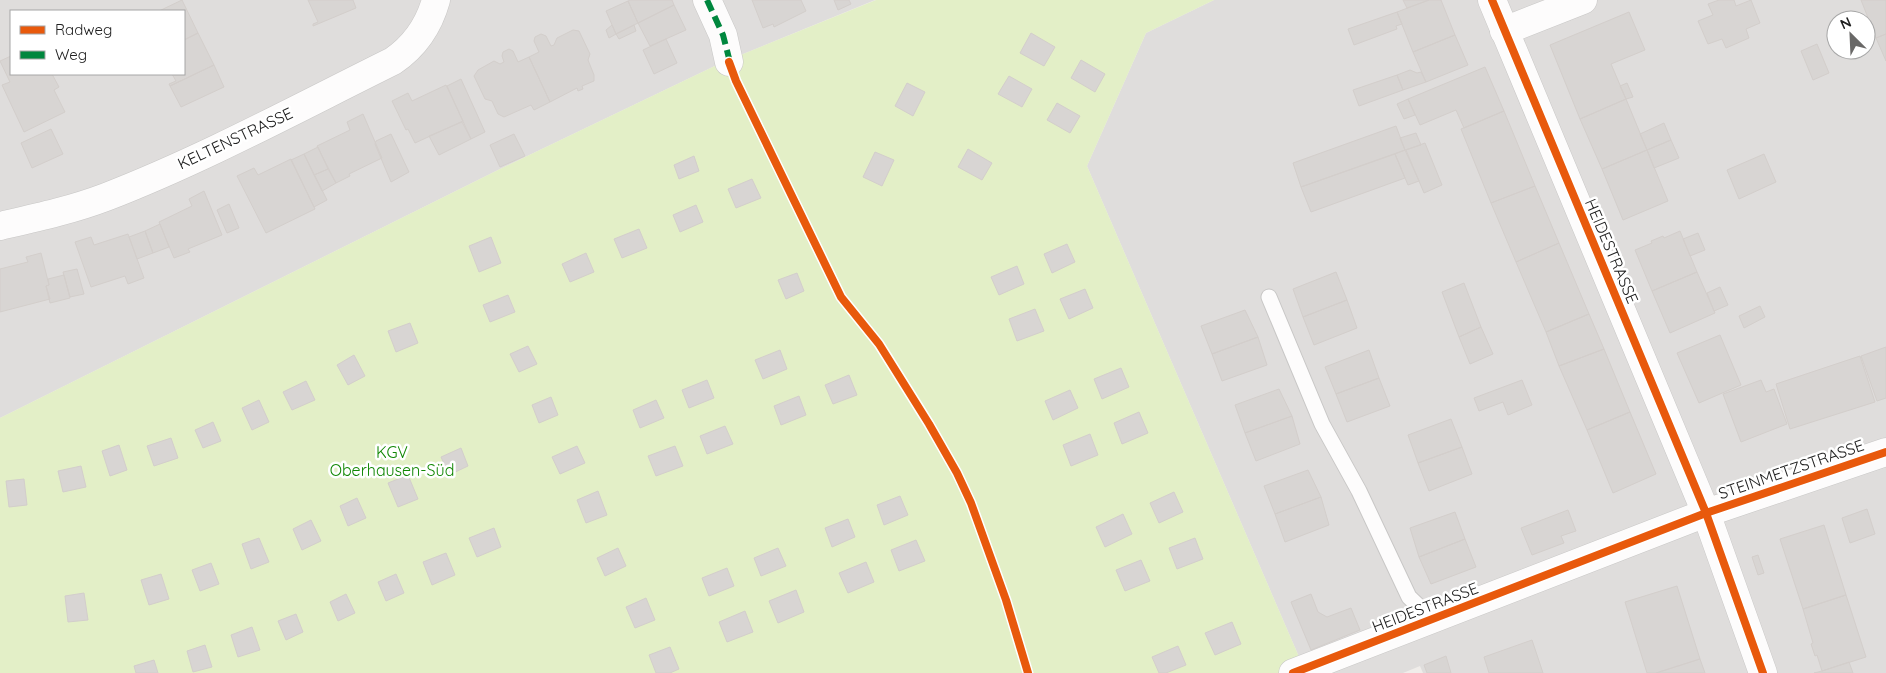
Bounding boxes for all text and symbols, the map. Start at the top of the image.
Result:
legend [10,10,185,75]
north arrow [1826,10,1876,60]
text: N [1837,13,1854,33]
text: Radweg [55,20,112,39]
text: Weg [55,45,87,64]
street label: KELTENSTRASSE [174,103,296,173]
street label: HEIDESTRASSE [1581,196,1643,306]
street label: STEINMETZSTRASSE [1716,435,1866,503]
park label: KGV Oberhausen-Süd [330,442,454,480]
street label: HEIDESTRASSE [1369,578,1481,636]

